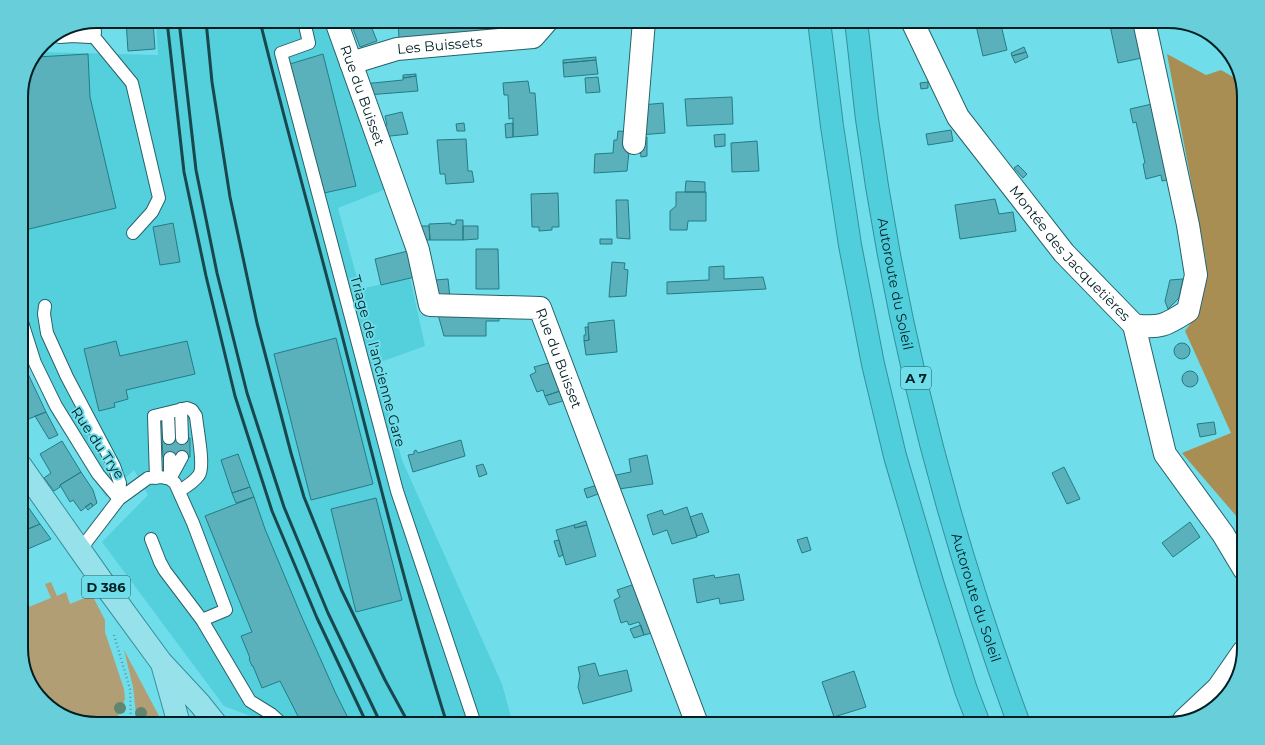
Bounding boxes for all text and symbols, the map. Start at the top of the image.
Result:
street label: Les Buissets [396,32,483,58]
street label: Rue du Buisset [336,42,389,149]
street label: Montée des Jacquetières [1006,182,1135,325]
street label: Autoroute du Soleil [873,216,917,352]
street label: Triage de l'ancienne Gare [346,273,410,449]
street label: Rue du Buisset [532,305,586,411]
road number: A 7 [901,367,931,389]
street label: Rue du Trye [67,403,129,483]
street label: Autoroute du Soleil [947,531,1005,664]
road number: D 386 [82,576,130,598]

